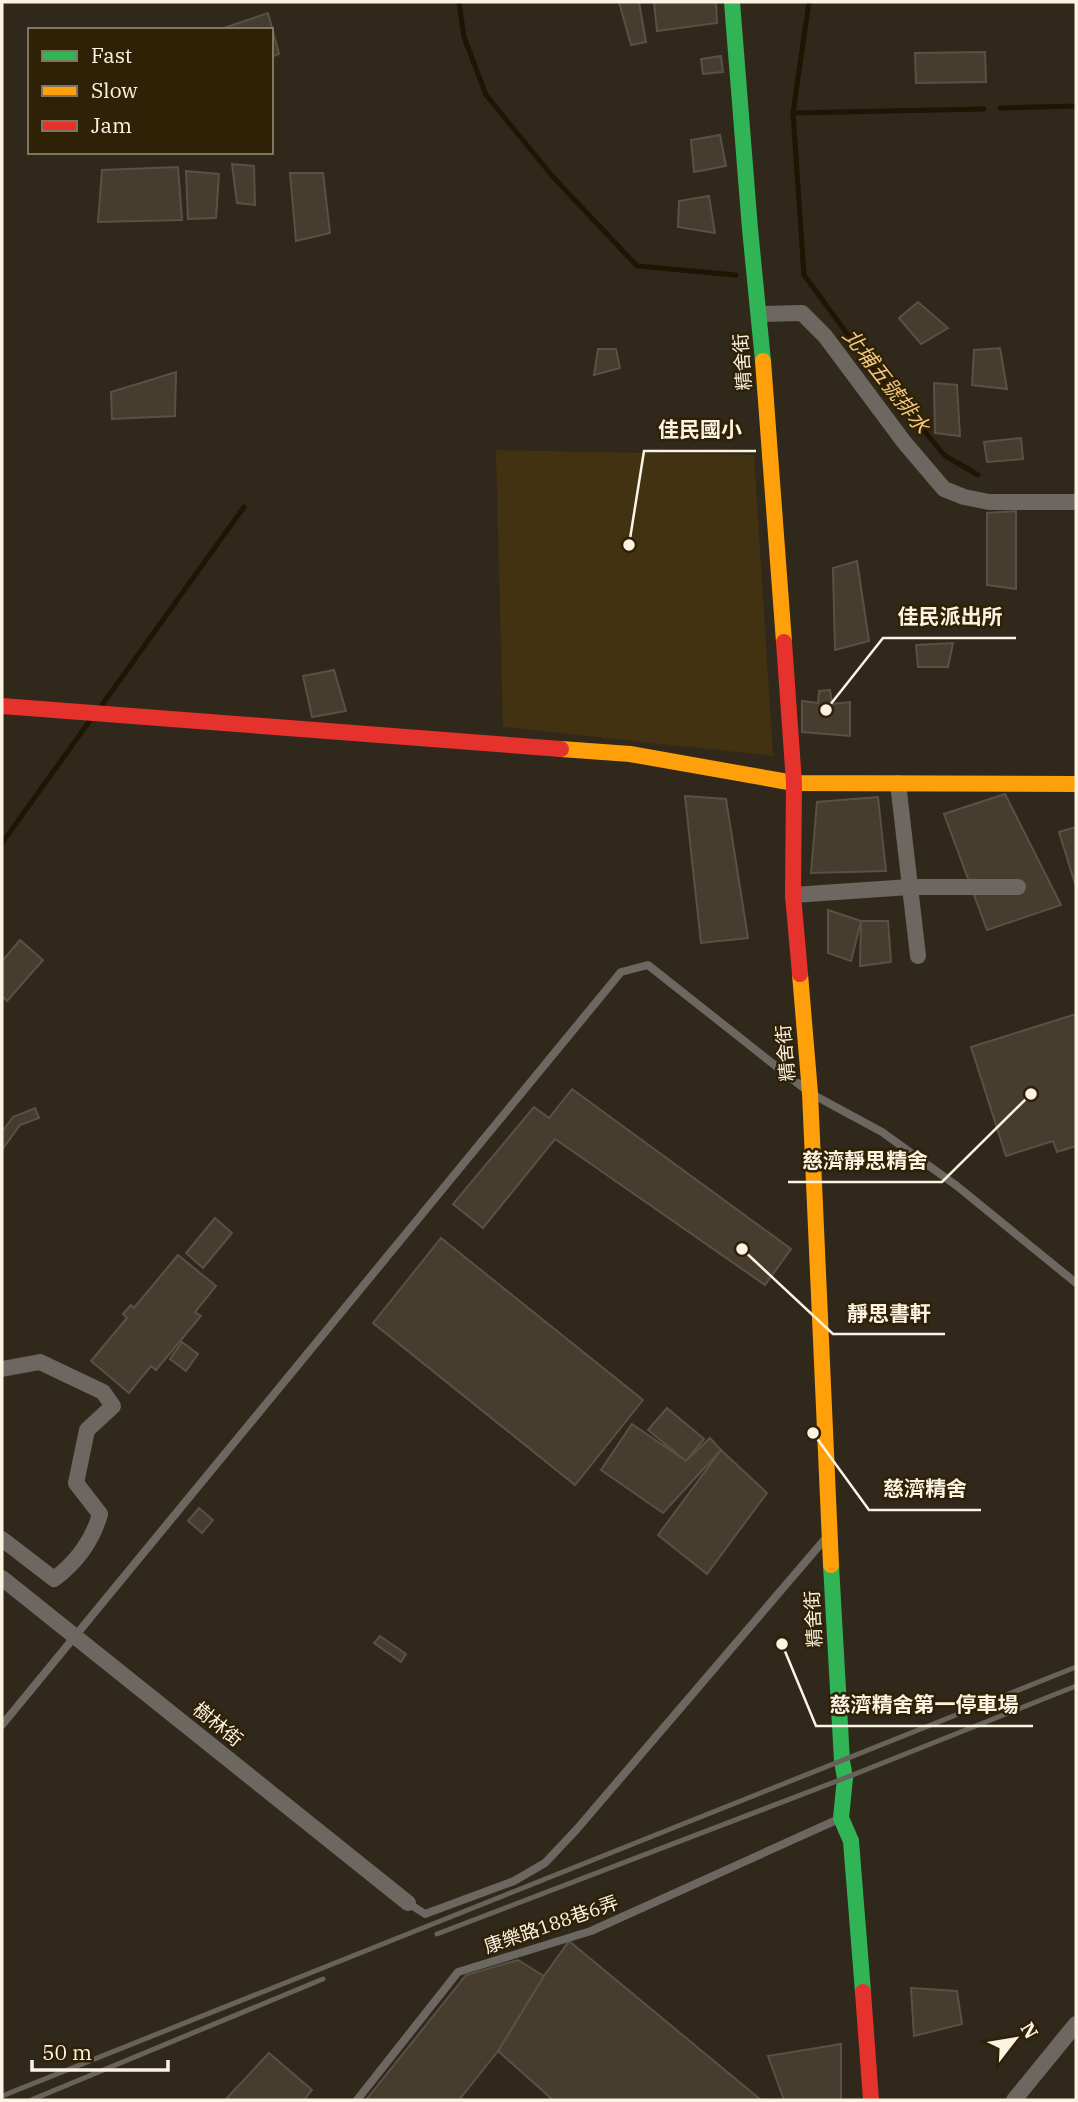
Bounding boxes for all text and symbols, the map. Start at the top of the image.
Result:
legend [28,28,273,154]
text: Fast [91,41,132,69]
text: Slow [91,76,138,104]
text: Jam [91,111,132,139]
water label: 北埔五號排水 [837,322,937,439]
street label: 精舍街 [728,333,756,391]
callout: 佳民國小 [644,409,756,451]
text: 佳民國小 [658,415,742,443]
callout: 佳民派出所 [883,596,1016,638]
text: 佳民派出所 [898,602,1003,630]
street label: 精舍街 [771,1024,799,1082]
callout: 慈濟靜思精舍 [788,1140,942,1182]
text: 慈濟靜思精舍 [802,1146,928,1174]
callout: 靜思書軒 [833,1292,945,1334]
text: 靜思書軒 [847,1299,931,1327]
callout: 慈濟精舍 [869,1468,981,1510]
text: 慈濟精舍 [883,1474,967,1502]
street label: 精舍街 [800,1590,826,1648]
callout: 慈濟精舍第一停車場 [816,1684,1033,1726]
text: 慈濟精舍第一停車場 [830,1690,1019,1718]
street label: 樹林街 [188,1697,248,1751]
street label: 康樂路188巷6弄 [481,1890,621,1958]
north arrow [980,2004,1050,2074]
text: N [1015,2018,1044,2043]
scale bar [32,2028,168,2072]
text: 50 m [42,2038,92,2066]

